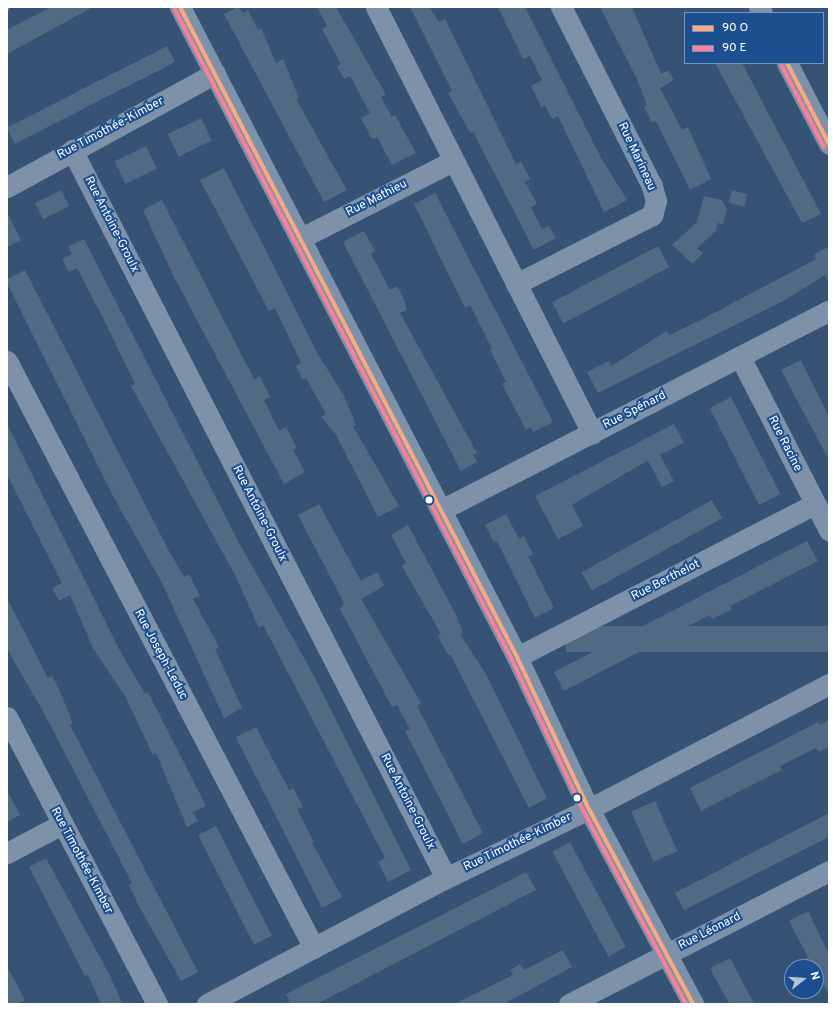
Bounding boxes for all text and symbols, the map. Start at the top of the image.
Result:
legend [684,12,824,64]
text: 90 O [722,20,748,36]
text: 90 E [722,40,747,56]
street label: Rue Timothée-Kimber [55,95,167,163]
street label: Rue Marineau [614,121,658,193]
street label: Rue Antoine-Groulx [80,174,142,276]
street label: Rue Mathieu [344,177,410,221]
street label: Rue Spénard [601,389,669,433]
street label: Rue Racine [764,414,804,474]
street label: Rue Antoine-Groulx [228,463,290,565]
unlabelled marker [424,495,434,505]
street label: Rue Berthelot [629,558,703,604]
street label: Rue Joseph-Leduc [130,607,190,703]
street label: Rue Antoine-Groulx [376,751,438,853]
unlabelled marker [572,793,582,803]
street label: Rue Timothée-Kimber [47,805,115,917]
street label: Rue Timothée-Kimber [461,810,575,876]
street label: Rue Léonard [676,910,744,954]
north arrow [784,959,824,999]
text: N [807,970,822,982]

